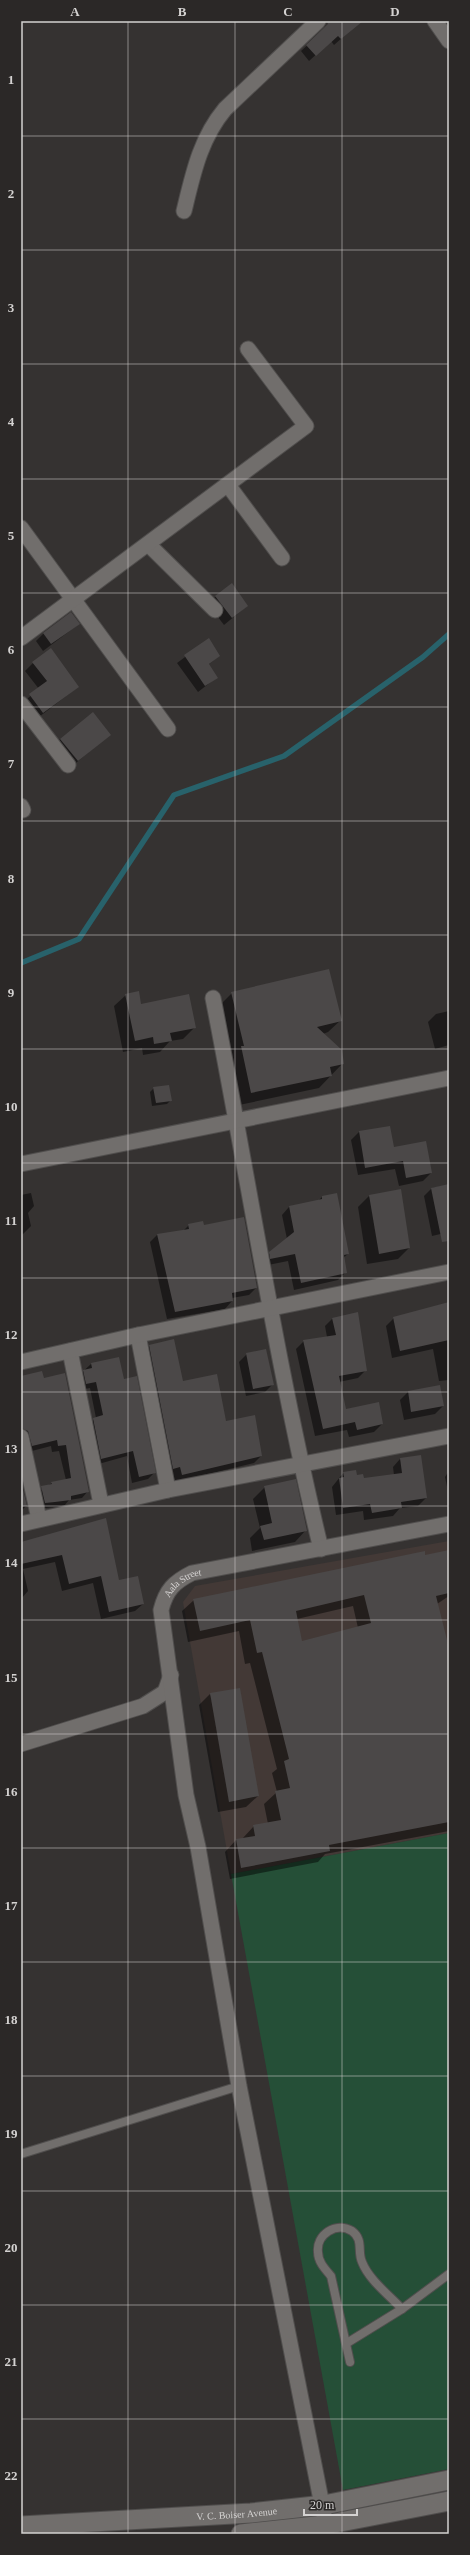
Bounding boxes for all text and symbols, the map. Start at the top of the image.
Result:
text: A [70,4,80,19]
text: B [178,4,187,19]
text: C [283,4,293,19]
text: D [390,4,400,19]
text: 1 [8,72,14,87]
text: 2 [8,186,14,201]
text: 3 [8,300,15,315]
text: 4 [8,414,15,429]
text: 5 [8,528,15,543]
text: 6 [8,642,15,657]
text: 7 [8,756,15,771]
text: 8 [8,871,15,886]
text: 9 [8,985,15,1000]
text: 10 [5,1099,18,1114]
text: 11 [5,1213,17,1228]
text: 12 [5,1327,18,1342]
text: 13 [5,1441,18,1456]
text: 14 [5,1555,18,1570]
street label: Aala Street [162,1566,202,1599]
text: 15 [5,1670,18,1685]
text: 16 [5,1784,18,1799]
text: 17 [5,1898,18,1913]
text: 18 [5,2012,18,2027]
text: 19 [5,2126,18,2141]
text: 20 [5,2240,18,2255]
text: 21 [5,2354,18,2369]
text: 22 [5,2468,18,2483]
scale bar [304,2491,357,2517]
text: 20 m [310,2498,335,2512]
street label: V. C. Boiser Avenue [196,2505,278,2522]

